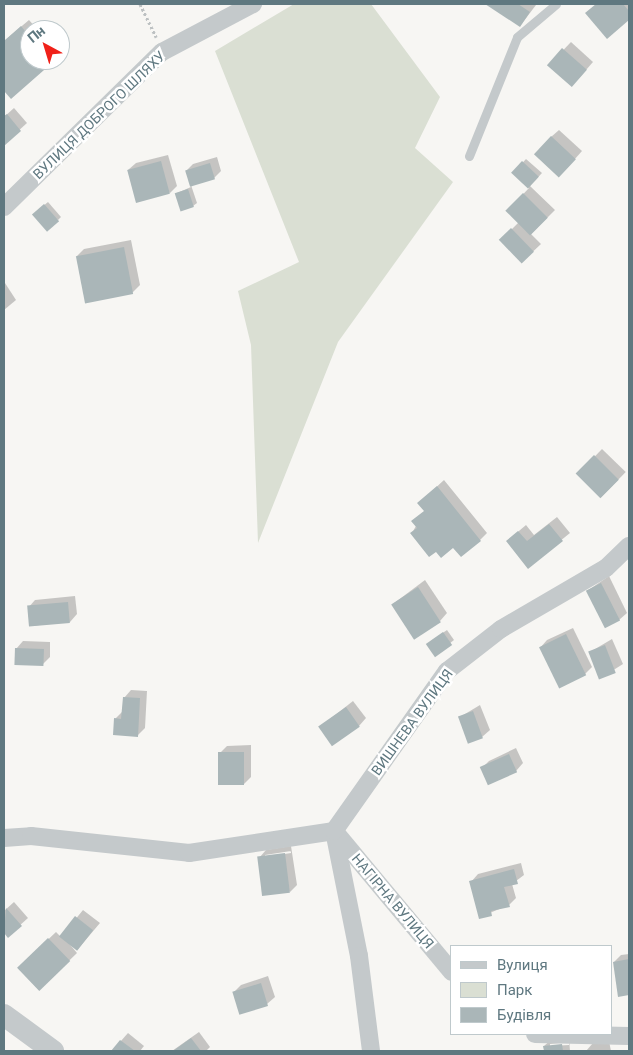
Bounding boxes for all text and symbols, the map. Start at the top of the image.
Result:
north arrow [20,20,70,70]
text: Пн [24,22,48,46]
street label: ВУЛИЦЯ ДОБРОГО ШЛЯХУ [29,47,169,183]
street label: ВИШНЕВА ВУЛИЦЯ [368,666,456,778]
street label: НАГІРНА ВУЛИЦЯ [348,850,438,952]
legend [450,945,613,1035]
text: Вулиця [497,956,548,974]
text: Парк [497,981,532,999]
text: Будівля [497,1006,551,1024]

